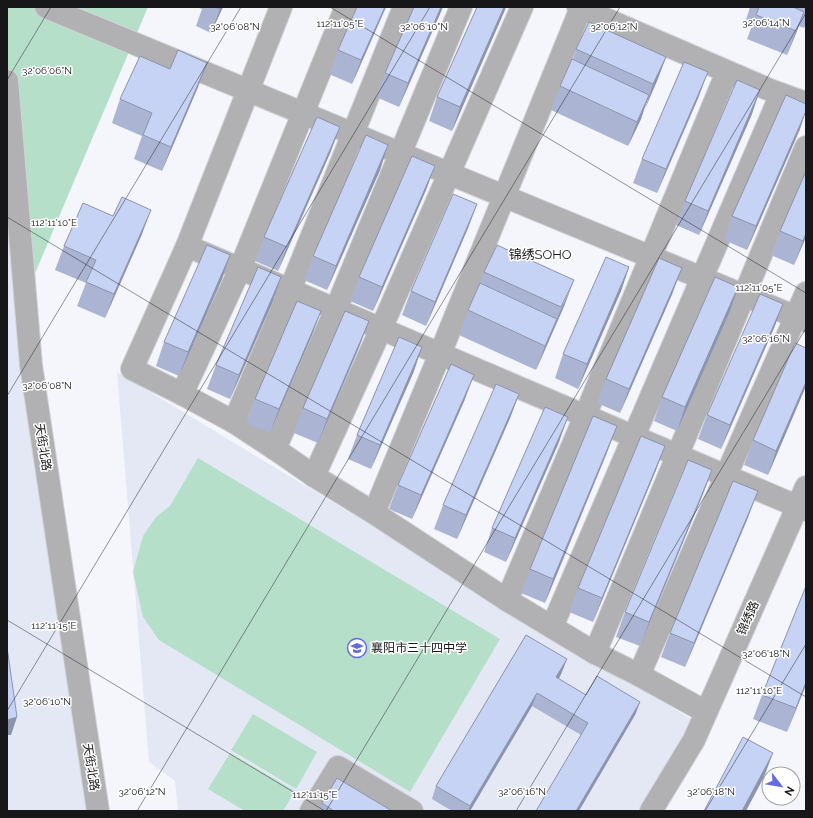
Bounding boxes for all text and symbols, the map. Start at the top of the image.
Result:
text: 32°06'14"N [742,17,790,28]
text: 112°11'05"E [316,18,364,29]
text: 32°06'08"N [210,21,260,32]
text: 32°06'10"N [400,21,448,32]
text: 32°06'12"N [590,21,638,32]
text: 32°06'06"N [22,65,72,76]
text: 112°11'10"E [31,217,77,228]
district label: 锦绣SOHO [508,247,572,262]
text: 112°11'05"E [735,282,783,293]
text: 32°06'16"N [742,333,790,344]
text: 32°06'08"N [22,380,72,391]
street label: 天街北路 [32,422,54,472]
street label: 锦绣路 [734,599,762,637]
text: 112°11'15"E [31,620,77,631]
school or university icon: 襄阳市三十四中学 [346,637,368,659]
place label: 襄阳市三十四中学 [371,641,467,655]
text: 32°06'18"N [742,648,790,659]
text: 112°11'10"E [736,685,782,696]
text: 32°06'10"N [23,696,71,707]
street label: 天街北路 [80,742,102,792]
north arrow [761,766,801,806]
text: N [781,784,797,798]
text: 32°06'12"N [118,786,166,797]
text: 32°06'16"N [498,786,546,797]
text: 32°06'18"N [687,786,735,797]
text: 112°11'15"E [292,789,338,800]

